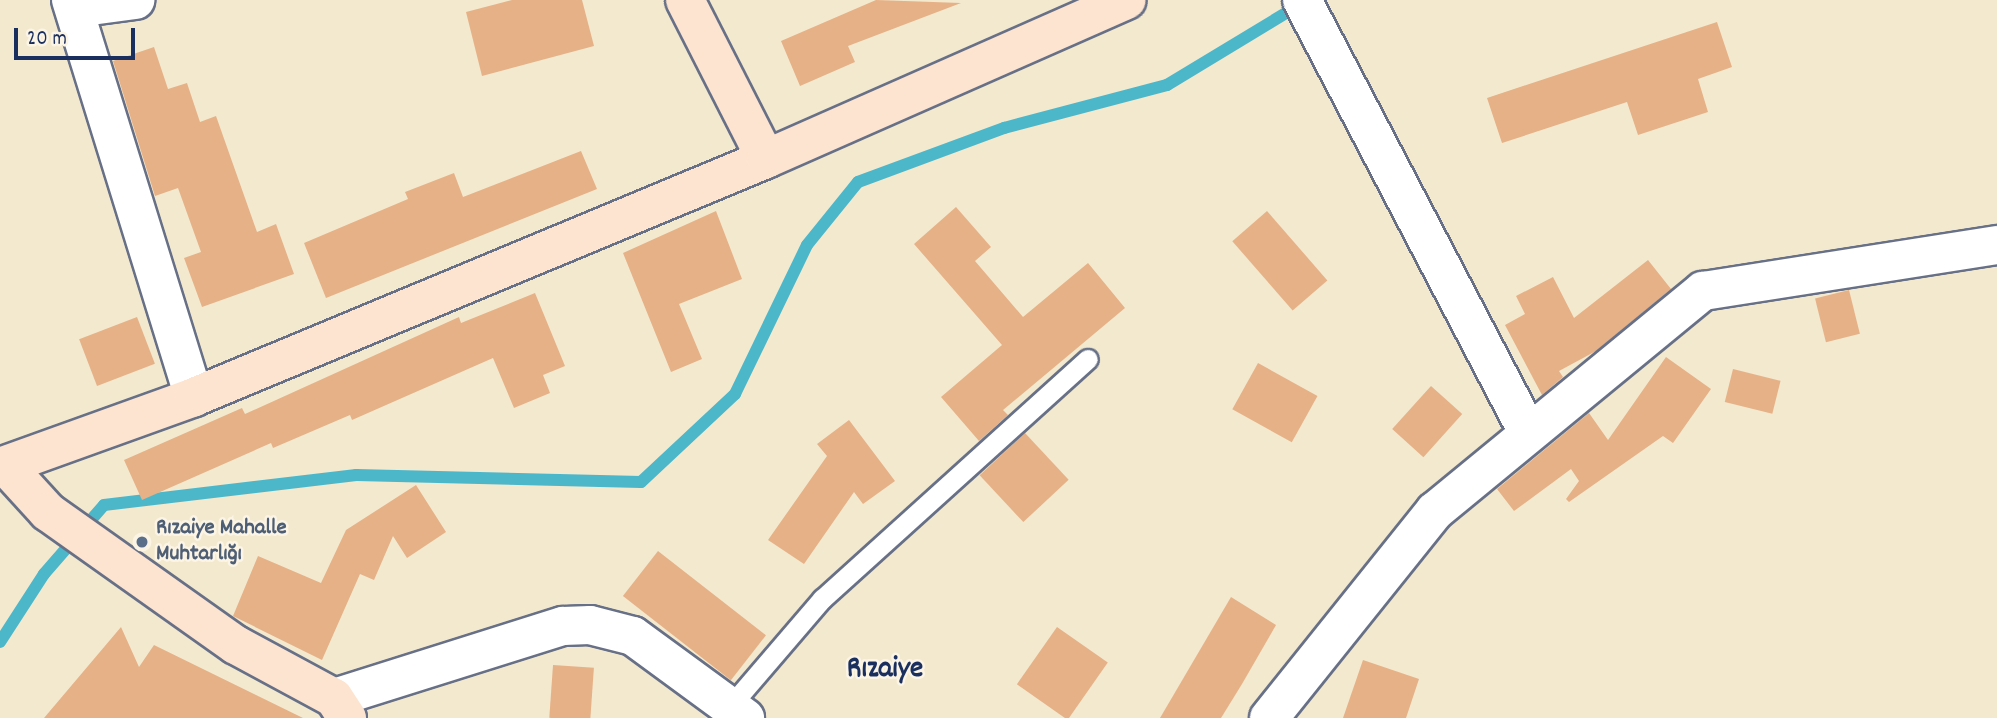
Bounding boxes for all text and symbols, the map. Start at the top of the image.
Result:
scale bar [18,14,138,58]
text: 20 m [27,25,67,55]
place label: Rızaiye Mahalle Muhtarlığı [156,515,287,569]
marker: Rızaiye Mahalle Muhtarlığı [134,534,150,550]
district label: Rızaiye [847,653,923,689]

